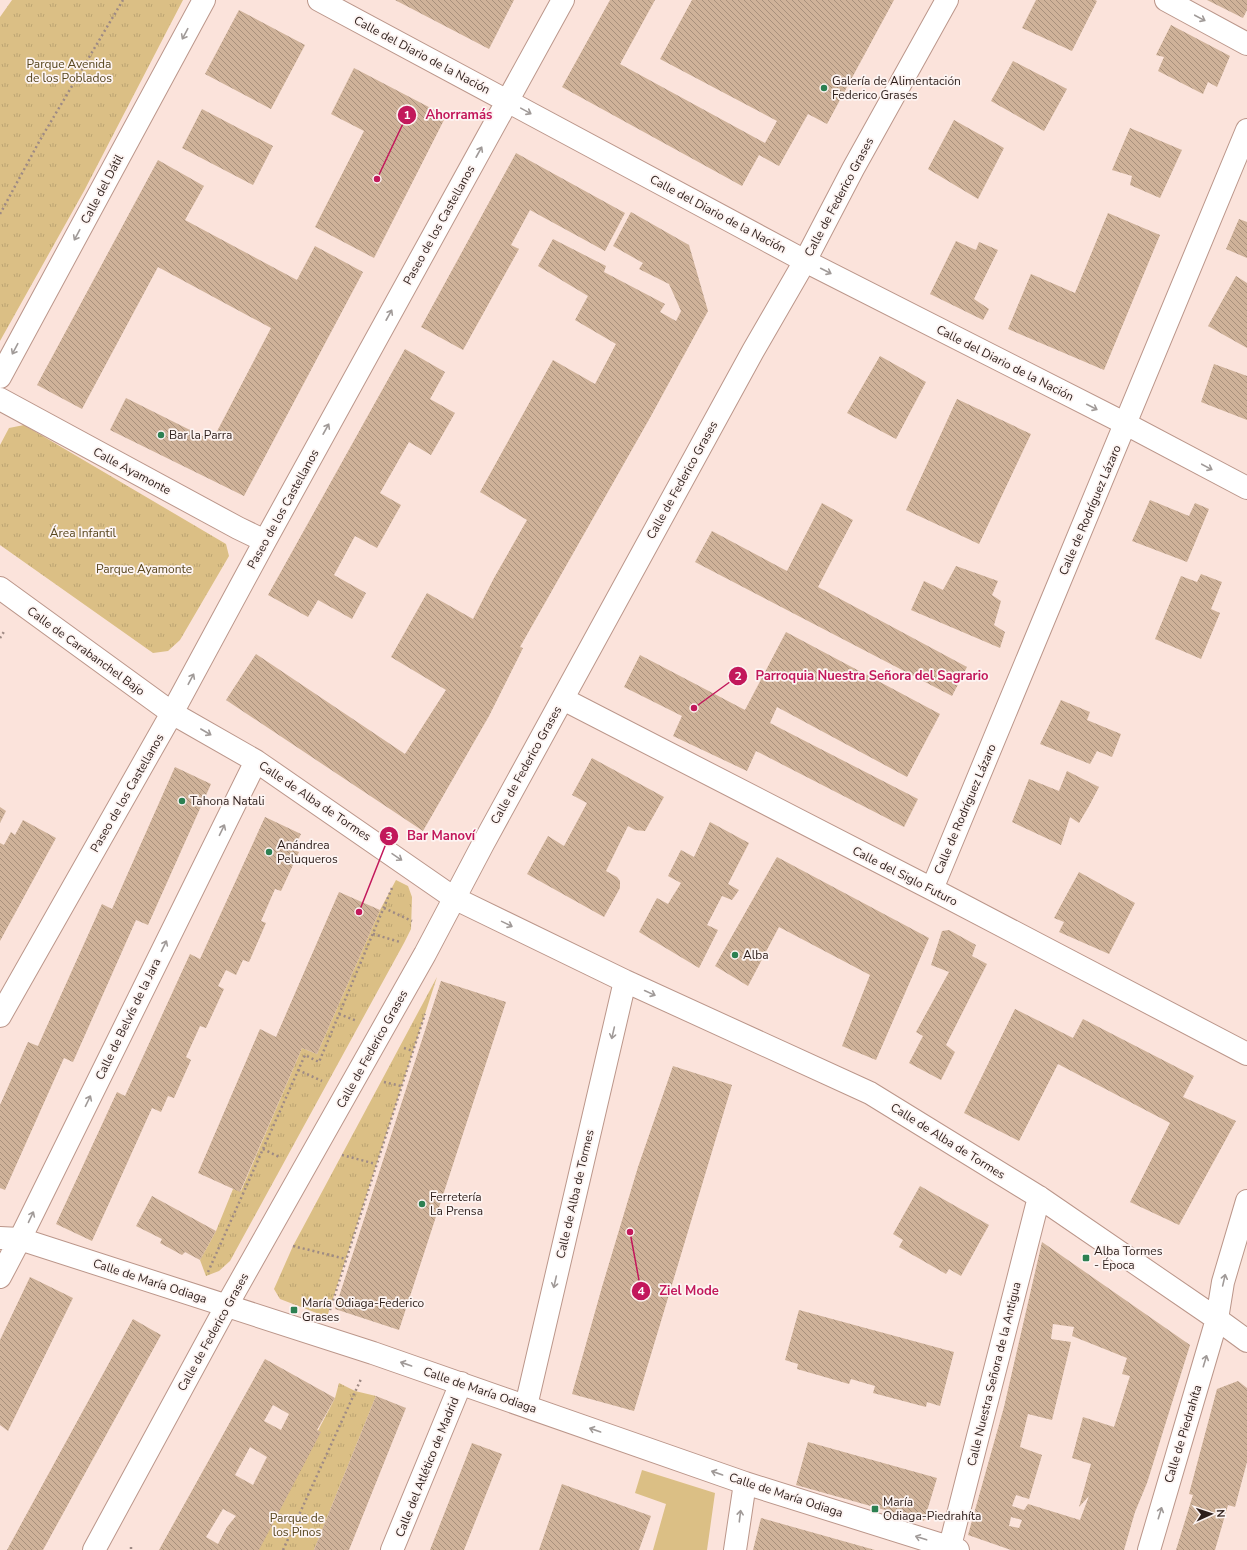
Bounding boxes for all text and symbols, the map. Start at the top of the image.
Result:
street label: Calle del Diario de la Nación [351,12,493,98]
one-way arrow [1194,15,1206,23]
one-way arrow [181,28,189,40]
park label: Parque Avenida de los Poblados [26,56,112,86]
place label: Galería de Alimentación Federico Grases [832,73,961,103]
marker: Galería de Alimentación Federico Grases [819,83,829,93]
callout: Ahorramás [397,102,500,127]
text: Ahorramás [426,106,492,124]
text: 1 [403,107,411,123]
one-way arrow [520,108,532,115]
street label: Calle de Federico Grases [801,134,877,259]
one-way arrow [476,147,483,159]
street label: Calle del Dátil [77,151,127,227]
street label: Paseo de los Castellanos [399,162,479,288]
street label: Calle del Diario de la Nación [647,171,789,257]
one-way arrow [73,229,80,241]
one-way arrow [820,268,832,276]
one-way arrow [386,309,393,321]
street label: Calle del Diario de la Nación [934,321,1076,405]
one-way arrow [11,343,18,355]
one-way arrow [1085,403,1097,411]
street label: Calle de Federico Grases [643,418,721,542]
one-way arrow [323,423,331,435]
place label: Bar la Parra [169,427,232,443]
marker: Bar la Parra [156,430,166,440]
street label: Calle de Rodríguez Lázaro [1055,442,1125,578]
street label: Calle Ayamonte [90,444,174,498]
street label: Paseo de los Castellanos [243,446,323,572]
one-way arrow [1201,464,1213,471]
park label: Área Infantil [50,525,117,541]
park label: Parque Ayamonte [96,561,192,577]
street label: Calle de Carabanchel Bajo [24,603,148,699]
callout: Parroquia Nuestra Señora del Sagrario [728,663,997,688]
text: Parroquia Nuestra Señora del Sagrario [755,667,989,685]
text: 2 [734,668,742,684]
one-way arrow [187,673,195,685]
street label: Calle de Federico Grases [487,703,565,827]
one-way arrow [200,729,212,737]
street label: Paseo de los Castellanos [87,731,168,855]
street label: Calle de Rodríguez Lázaro [930,741,1000,877]
street label: Calle de Alba de Tormes [256,757,374,845]
place label: Tahona Natali [190,793,265,809]
marker: Tahona Natali [177,796,187,806]
callout: Bar Manoví [379,823,483,848]
one-way arrow [219,824,226,836]
text: Bar Manoví [407,827,477,845]
text: 3 [385,828,393,844]
place label: Anándrea Peluqueros [277,837,338,867]
street label: Calle del Siglo Futuro [850,842,961,910]
marker: Anándrea Peluqueros [264,847,274,857]
one-way arrow [391,853,402,861]
one-way arrow [501,921,513,928]
one-way arrow [161,941,168,953]
place label: Alba [743,947,769,963]
marker: Alba [730,950,740,960]
street label: Calle de Belvís de la Jara [92,956,164,1082]
street label: Calle de Federico Grases [333,987,411,1111]
one-way arrow [643,990,655,997]
one-way arrow [608,1026,616,1039]
one-way arrow [85,1095,92,1107]
street label: Calle de Alba de Tormes [888,1099,1008,1183]
street label: Calle de Alba de Tormes [552,1128,598,1260]
place label: Ferretería La Prensa [430,1189,483,1219]
marker: Ferretería La Prensa [417,1199,427,1209]
one-way arrow [28,1212,35,1224]
place label: Alba Tormes - Época [1094,1243,1163,1273]
marker: Alba Tormes - Época [1081,1253,1091,1263]
street label: Calle de María Odiaga [91,1255,209,1307]
street label: Calle de Federico Grases [174,1270,252,1394]
one-way arrow [1221,1274,1228,1287]
one-way arrow [550,1275,558,1288]
callout: Ziel Mode [631,1278,726,1303]
street label: Calle Nuestra Señora de la Antigua [963,1280,1025,1468]
text: Ziel Mode [659,1282,719,1300]
text: 4 [637,1283,645,1299]
place label: María Odiaga-Federico Grases [302,1295,425,1325]
marker: María Odiaga-Federico Grases [289,1305,299,1315]
one-way arrow [1202,1355,1209,1368]
one-way arrow [399,1360,412,1367]
street label: Calle de María Odiaga [421,1363,539,1417]
street label: Calle de Piedrahíta [1160,1383,1206,1485]
street label: Calle del Atlético de Madrid [392,1395,462,1539]
one-way arrow [589,1425,601,1433]
one-way arrow [711,1469,724,1476]
street label: Calle de María Odiaga [727,1469,845,1521]
place label: María Odiaga-Piedrahíta [883,1494,981,1524]
north arrow [1191,1494,1231,1534]
marker: María Odiaga-Piedrahíta [870,1504,880,1514]
one-way arrow [1157,1506,1164,1519]
text: N [1213,1509,1228,1518]
park label: Parque de los Pinos [270,1510,324,1540]
one-way arrow [736,1510,744,1523]
one-way arrow [915,1534,928,1541]

